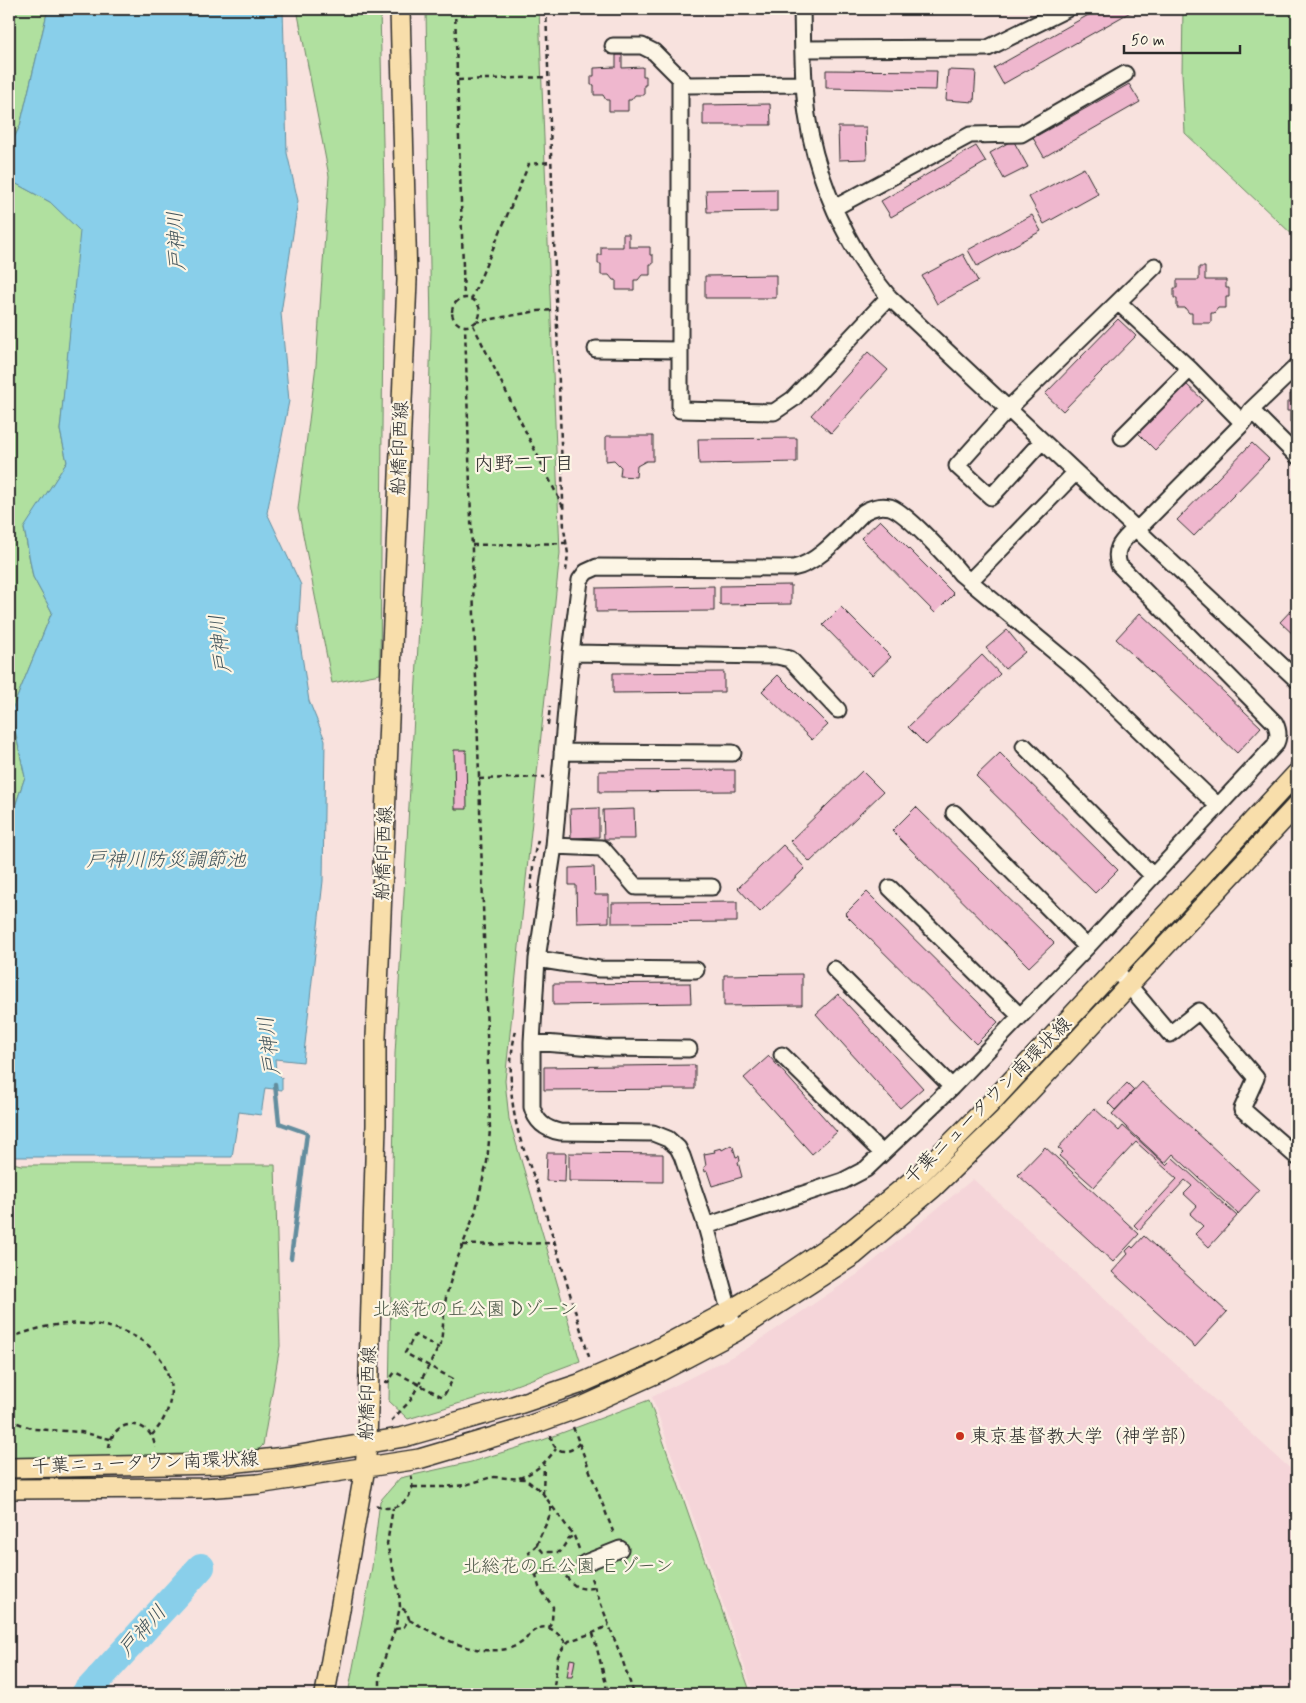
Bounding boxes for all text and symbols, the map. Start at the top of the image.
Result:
scale bar [1124,22,1240,54]
text: 50 m [1131,31,1165,51]
water label: 戸神川 [162,210,192,272]
street label: 船橋印西線 [386,400,414,496]
district label: 内野二丁目 [474,451,574,478]
water label: 戸神川 [204,613,238,675]
street label: 船橋印西線 [370,805,398,901]
water label: 戸神川防災調節池 [86,847,247,874]
street label: 千葉ニュータウン南環状線 [899,1012,1077,1190]
water label: 戸神川 [253,1015,287,1077]
park label: 北総花の丘公園 Dゾーン [372,1297,578,1322]
street label: 船橋印西線 [354,1345,382,1441]
place label: 東京基督教大学（神学部） [970,1424,1198,1449]
marker: 東京基督教大学（神学部） [954,1430,966,1442]
street label: 千葉ニュータウン南環状線 [31,1447,259,1479]
park label: 北総花の丘公園 Ｅゾーン [462,1554,674,1579]
water label: 戸神川 [113,1600,173,1662]

